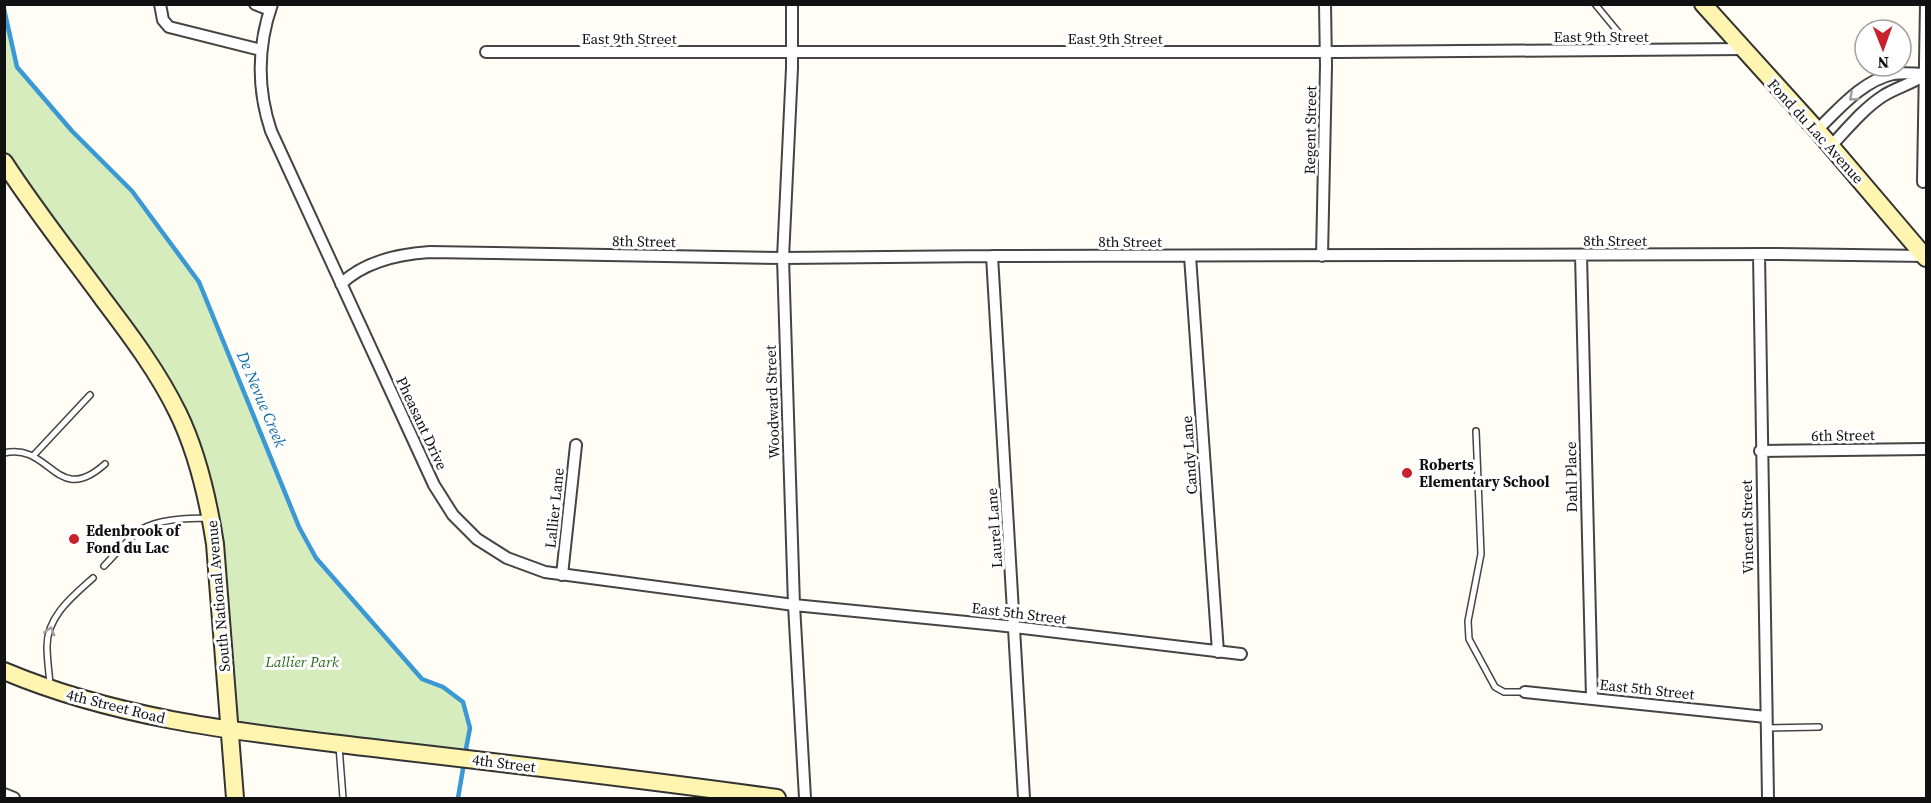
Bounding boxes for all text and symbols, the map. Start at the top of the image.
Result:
north arrow [1853,18,1913,78]
street label: East 9th Street [1553,26,1649,47]
street label: East 9th Street [581,28,677,49]
street label: East 9th Street [1067,28,1163,49]
text: N [1877,52,1889,74]
street label: Fond du Lac Avenue [1763,74,1869,188]
street label: Regent Street [1299,85,1321,175]
one-way arrow [1849,90,1860,101]
street label: 8th Street [612,230,676,252]
street label: 8th Street [1583,230,1647,251]
street label: 8th Street [1098,231,1162,252]
street label: Woodward Street [760,345,784,459]
water label: De Nevue Creek [232,347,292,451]
street label: Pheasant Drive [391,373,453,473]
street label: Candy Lane [1176,415,1202,495]
street label: 6th Street [1811,424,1875,446]
street label: Dahl Place [1560,441,1582,513]
place label: Roberts Elementary School [1419,454,1550,492]
street label: Lallier Lane [539,466,569,549]
marker: Roberts Elementary School [1400,466,1414,480]
street label: Vincent Street [1736,480,1758,574]
street label: Laurel Lane [981,487,1007,569]
street label: South National Avenue [201,519,235,673]
place label: Edenbrook of Fond du Lac [86,520,181,558]
marker: Edenbrook of Fond du Lac [67,532,81,546]
street label: East 5th Street [970,597,1068,629]
one-way arrow [43,626,56,636]
park label: Lallier Park [264,651,340,672]
street label: East 5th Street [1599,674,1696,704]
street label: 4th Street Road [64,684,168,729]
street label: 4th Street [471,749,537,777]

